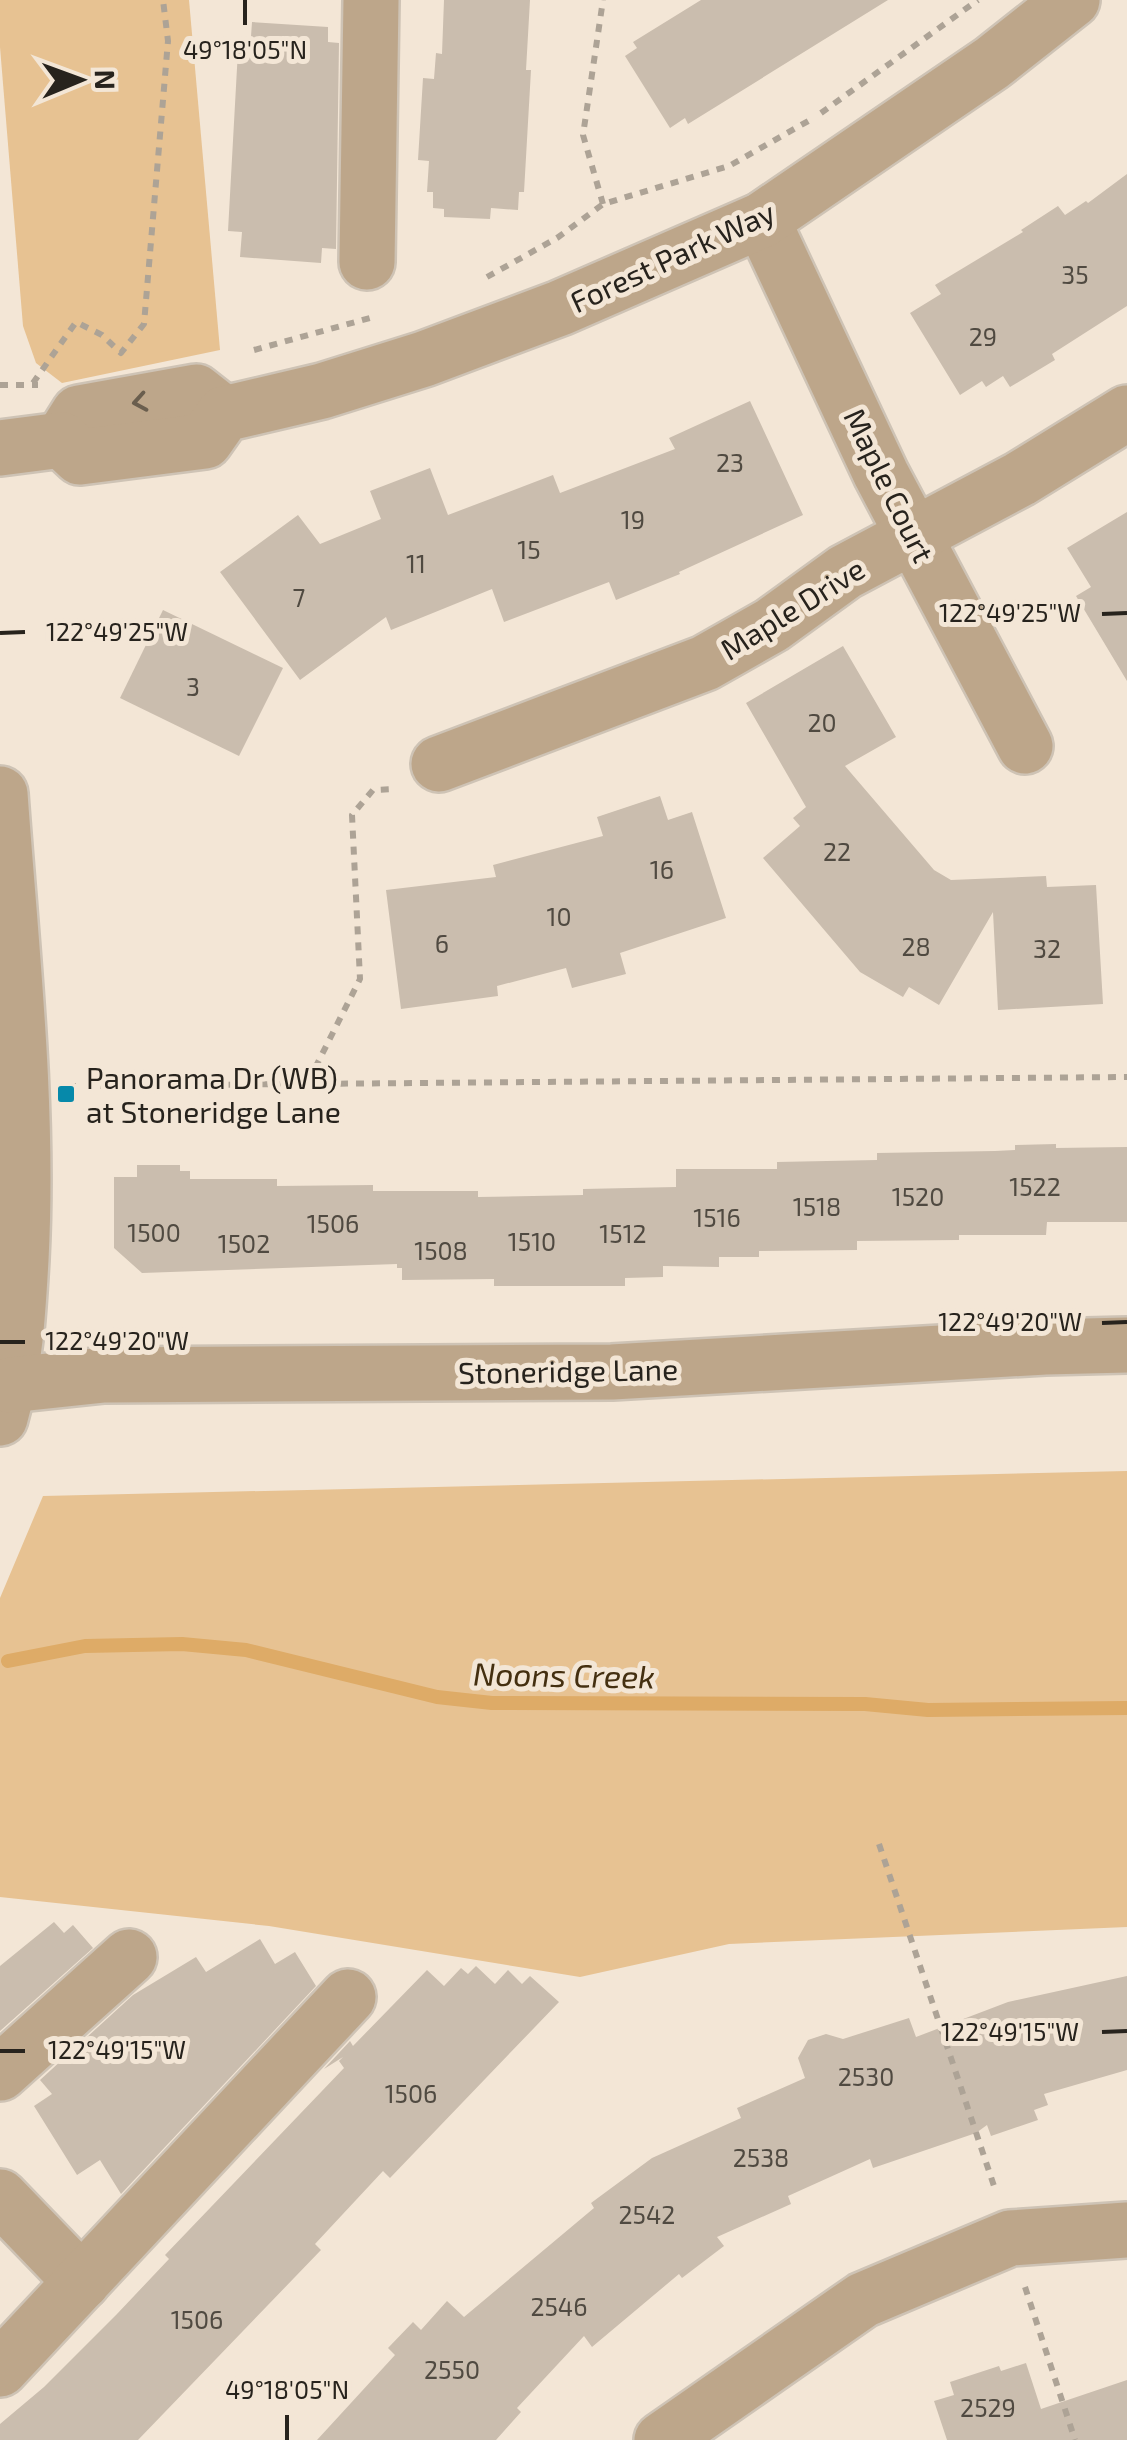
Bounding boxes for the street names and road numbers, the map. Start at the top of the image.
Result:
street label: Forest Park Way [564,193,780,319]
street label: Maple Court [837,402,943,568]
street label: Maple Drive [713,550,871,666]
street label: Stoneridge Lane [458,1350,678,1390]

